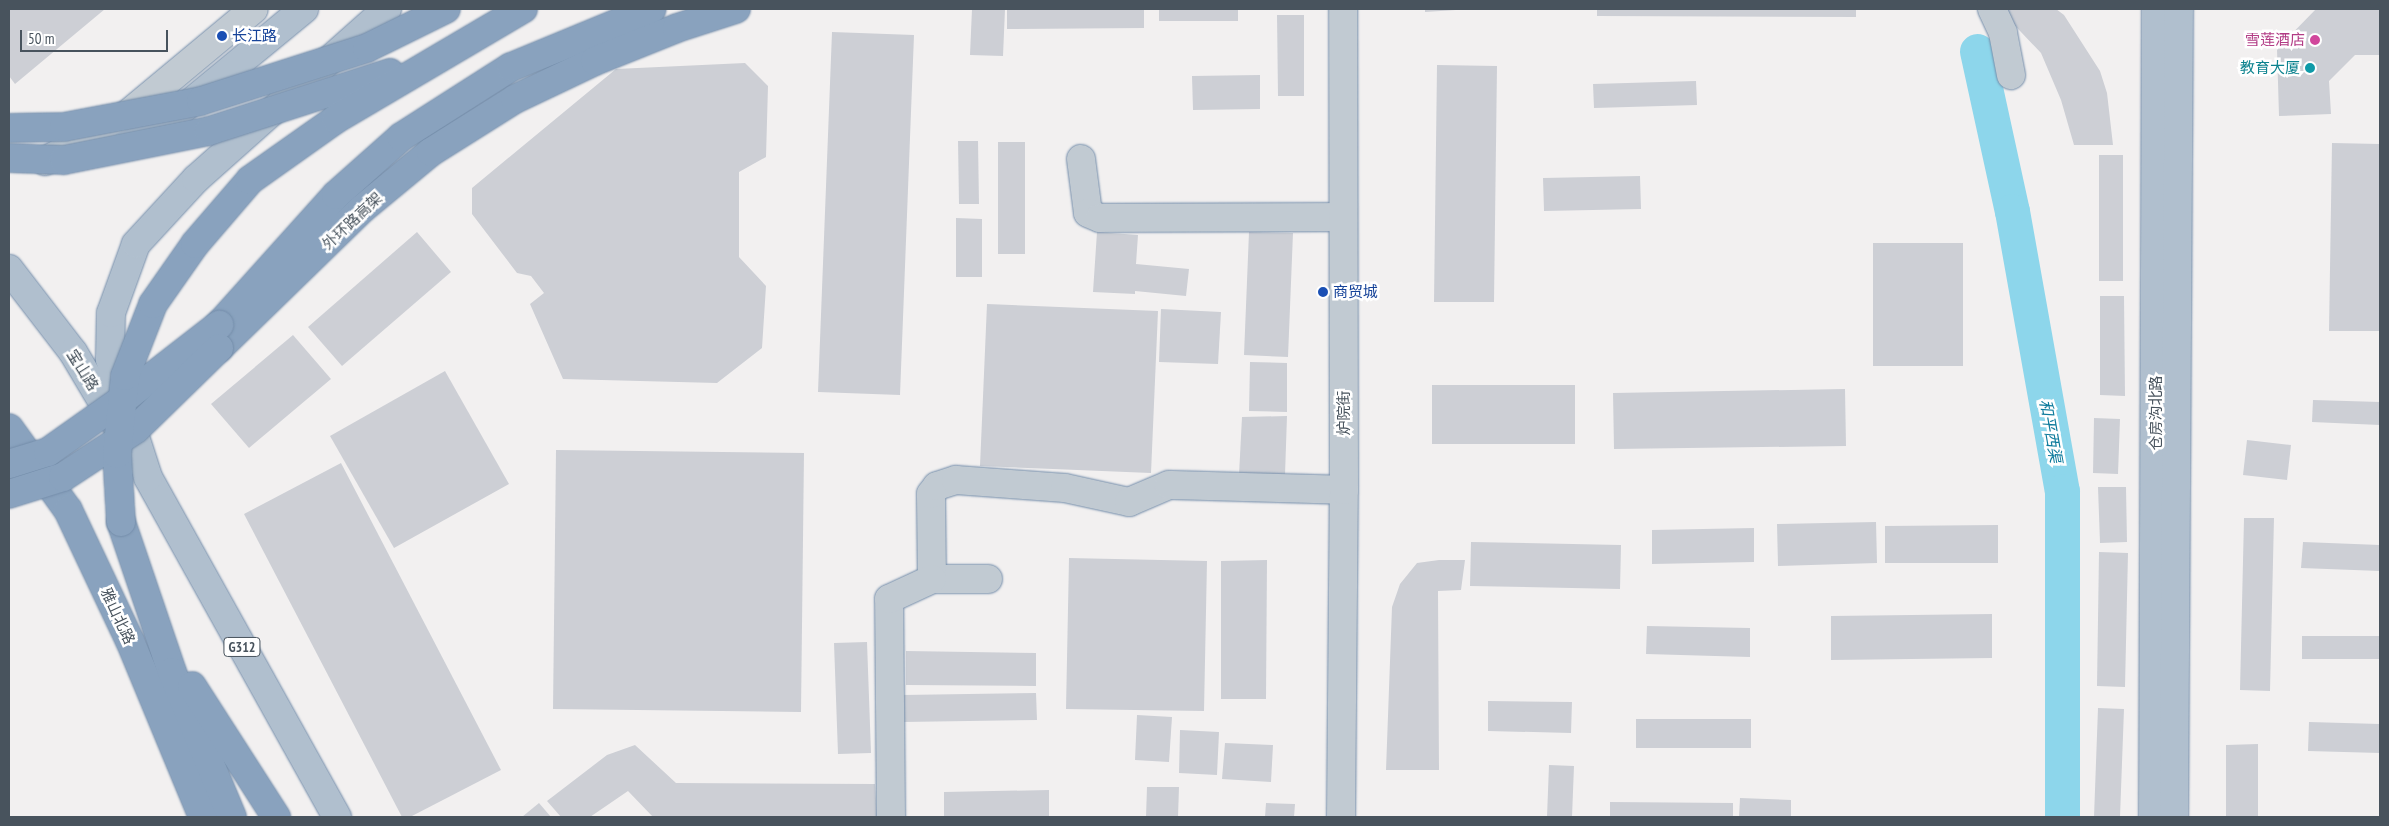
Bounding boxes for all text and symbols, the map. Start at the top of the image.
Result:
scale bar [22,20,170,52]
place label: 长江路 [232,27,277,45]
text: 50 m [28,29,54,48]
marker: 长江路 [216,30,228,42]
place label: 雪莲酒店 [2245,31,2305,49]
marker: 雪莲酒店 [2309,34,2321,46]
place label: 教育大厦 [2240,59,2300,77]
marker: 教育大厦 [2304,62,2316,74]
street label: 外环路高架 [318,189,386,253]
place label: 商贸城 [1333,283,1378,301]
marker: 商贸城 [1317,286,1329,298]
street label: 宝山路 [63,346,103,394]
street label: 仓房沟北路 [2147,376,2165,450]
street label: 炉院街 [1335,391,1353,435]
water label: 和平西渠 [2036,398,2066,464]
street label: 雅山北路 [97,585,139,647]
road number: G312 [223,636,261,659]

